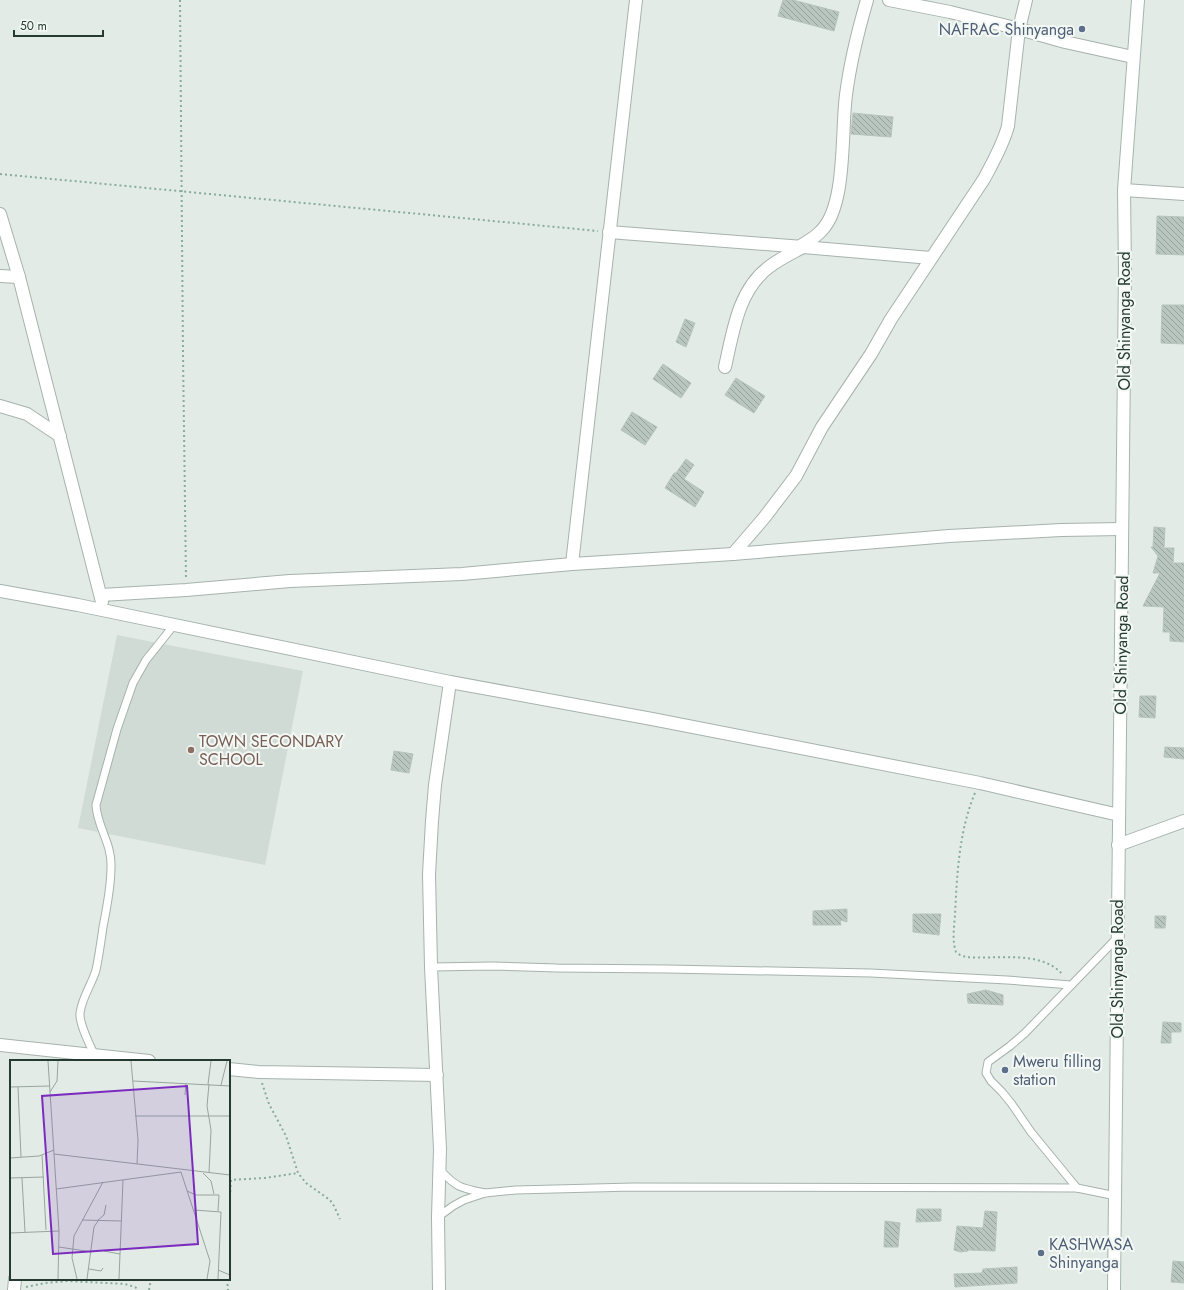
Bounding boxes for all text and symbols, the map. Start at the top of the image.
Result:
scale bar [14,12,103,38]
text: 50 m [20,17,47,35]
place label: NAFRAC Shinyanga [939,18,1074,41]
marker: NAFRAC Shinyanga [1077,24,1087,34]
street label: Old Shinyanga Road [1113,251,1136,391]
street label: Old Shinyanga Road [1109,575,1134,715]
place label: TOWN SECONDARY SCHOOL [199,730,343,771]
marker: TOWN SECONDARY SCHOOL [186,745,196,755]
street label: Old Shinyanga Road [1106,899,1129,1039]
place label: Mweru filling station [1013,1050,1101,1091]
inset map [10,1060,230,1280]
marker: Mweru filling station [1000,1065,1010,1075]
place label: KASHWASA Shinyanga [1049,1233,1133,1274]
marker: KASHWASA Shinyanga [1036,1248,1046,1258]

